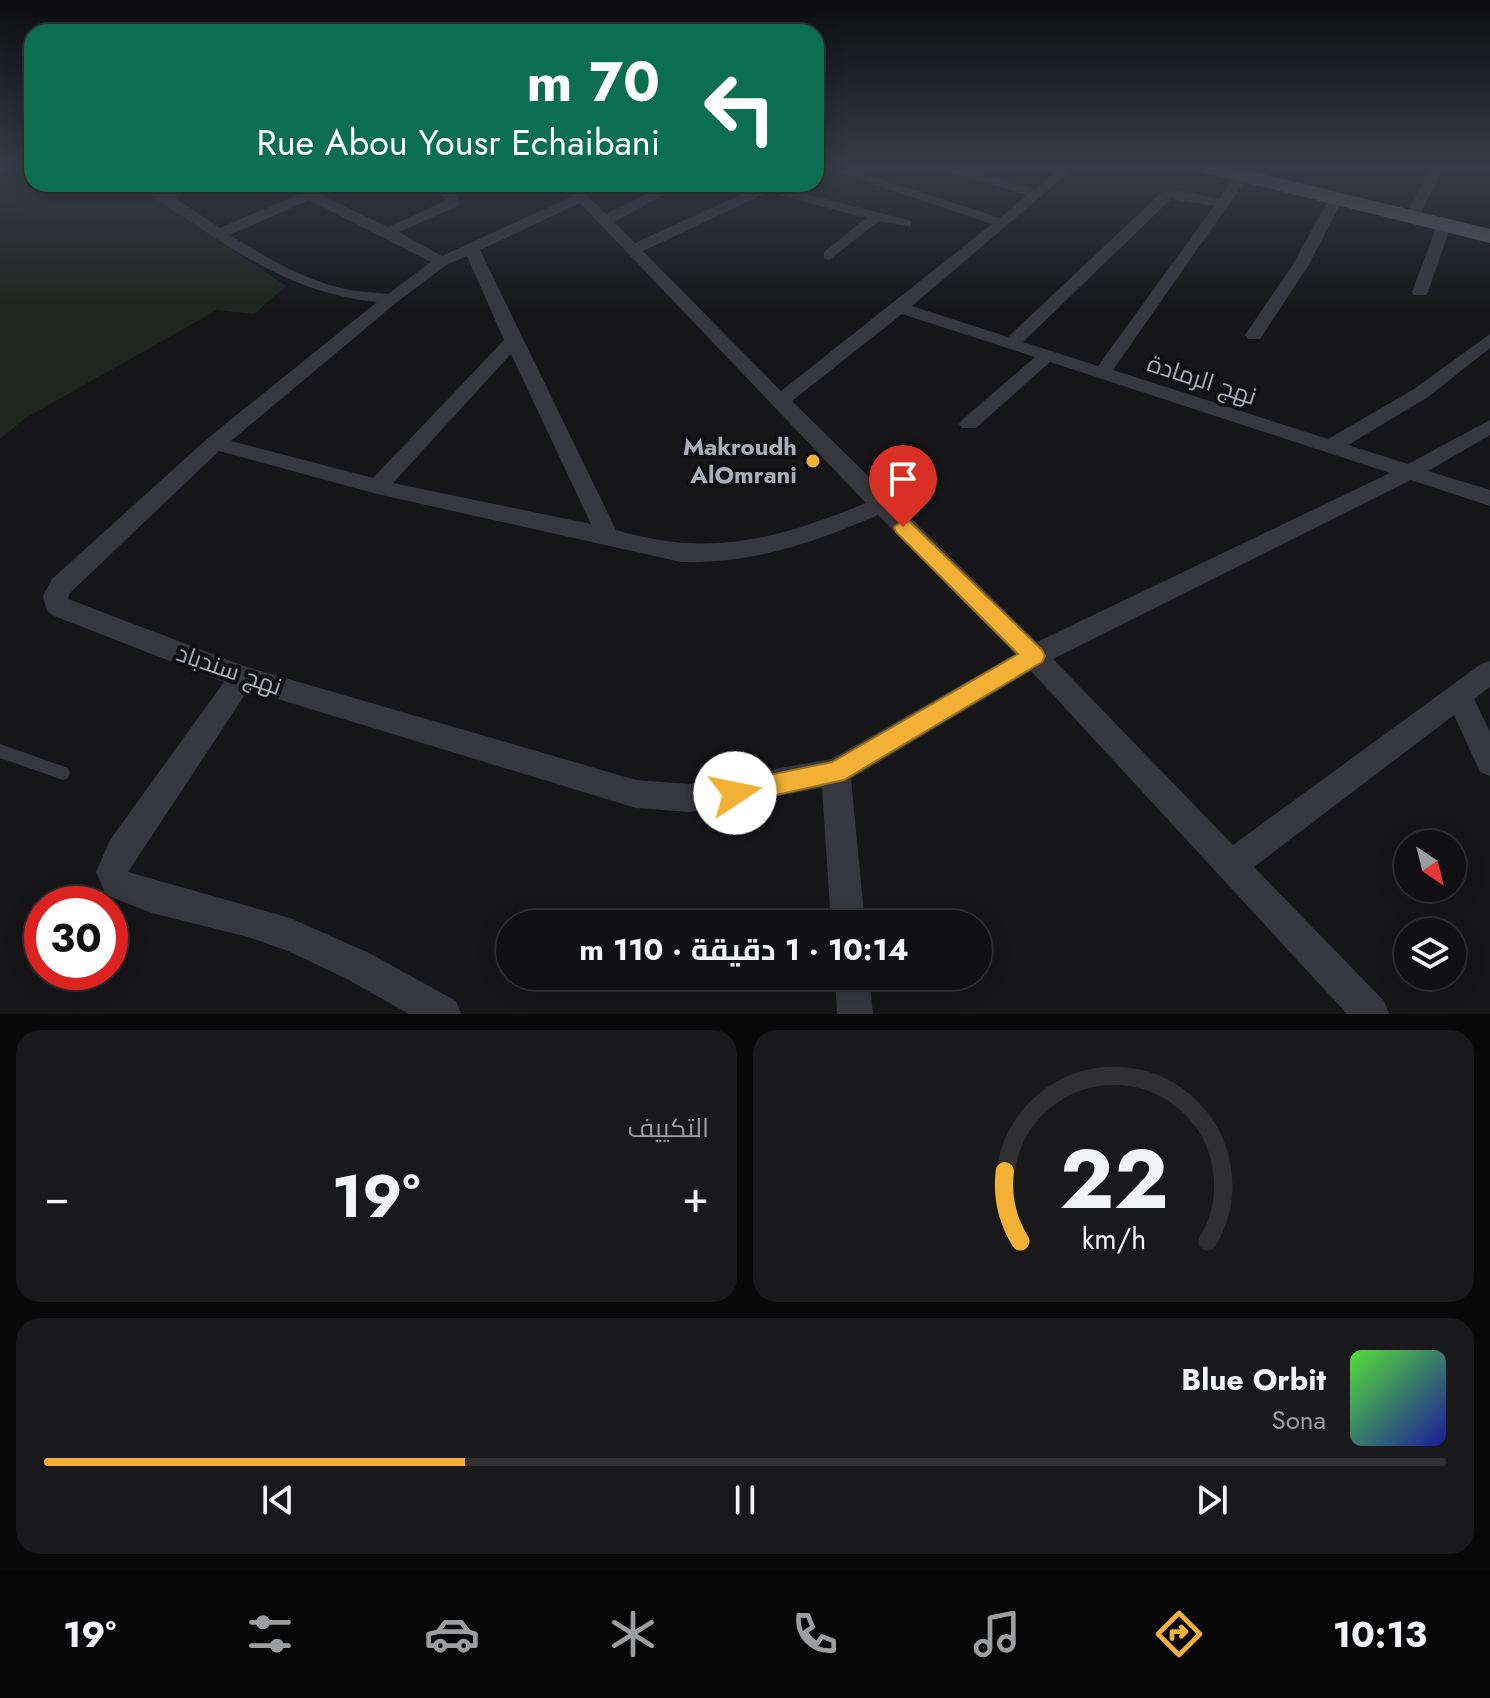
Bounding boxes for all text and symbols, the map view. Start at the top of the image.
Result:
text: 70 m [526,41,660,122]
icon: left [688,56,792,160]
text: Rue Abou Yousr Echaibani [256,116,660,168]
street label: نهج الرمادة [1143,345,1261,414]
place label: Makroudh AlOmrani [683,429,797,492]
pin [869,445,937,527]
marker: Makroudh AlOmrani [804,452,822,470]
icon: arrive [881,457,925,501]
street label: نهج سندباد [172,635,287,704]
position arrow [693,751,777,835]
north arrow [1394,830,1466,902]
map controls [1394,830,1466,990]
speed limit sign: 30 [24,886,128,990]
button: layers [1394,918,1466,990]
text: 10:14 · 1 دقيقة · 110 m [579,928,909,971]
text: التكييف [627,1109,709,1147]
text: 22 [1059,1119,1168,1239]
text: 19° [332,1153,420,1240]
text: − [44,1165,70,1229]
text: + [682,1165,709,1229]
text: km/h [1081,1218,1146,1260]
text: Blue Orbit [1181,1358,1326,1401]
text: Sona [1271,1401,1326,1439]
icon: previous [256,1478,300,1522]
icon: pause [723,1478,767,1522]
icon: next [1190,1478,1234,1522]
icon: filters [242,1606,298,1662]
icon: car [424,1606,480,1662]
icon: climate [605,1606,661,1662]
icon: phone [787,1606,843,1662]
icon: music [969,1606,1025,1662]
icon: directions [1151,1606,1207,1662]
text: 19° [63,1608,116,1660]
text: 10:13 [1333,1608,1427,1660]

